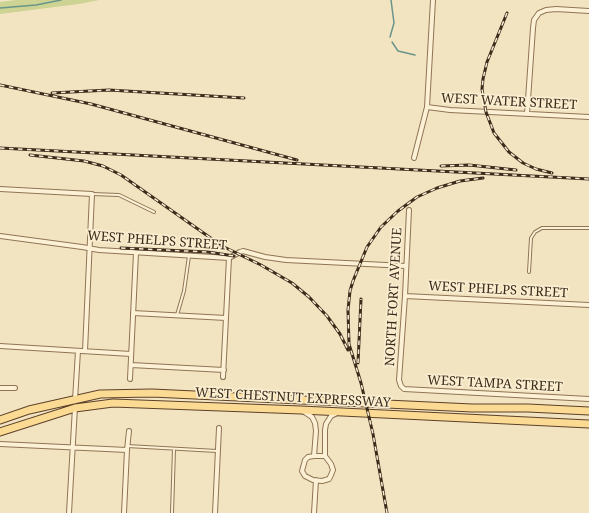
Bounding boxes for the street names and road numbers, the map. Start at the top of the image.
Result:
street label: WEST WATER STREET [440,91,578,113]
street label: NORTH FORT AVENUE [383,227,405,367]
street label: WEST PHELPS STREET [87,228,227,254]
street label: WEST PHELPS STREET [428,279,568,301]
street label: WEST TAMPA STREET [427,373,563,395]
street label: WEST CHESTNUT EXPRESSWAY [195,385,391,411]

